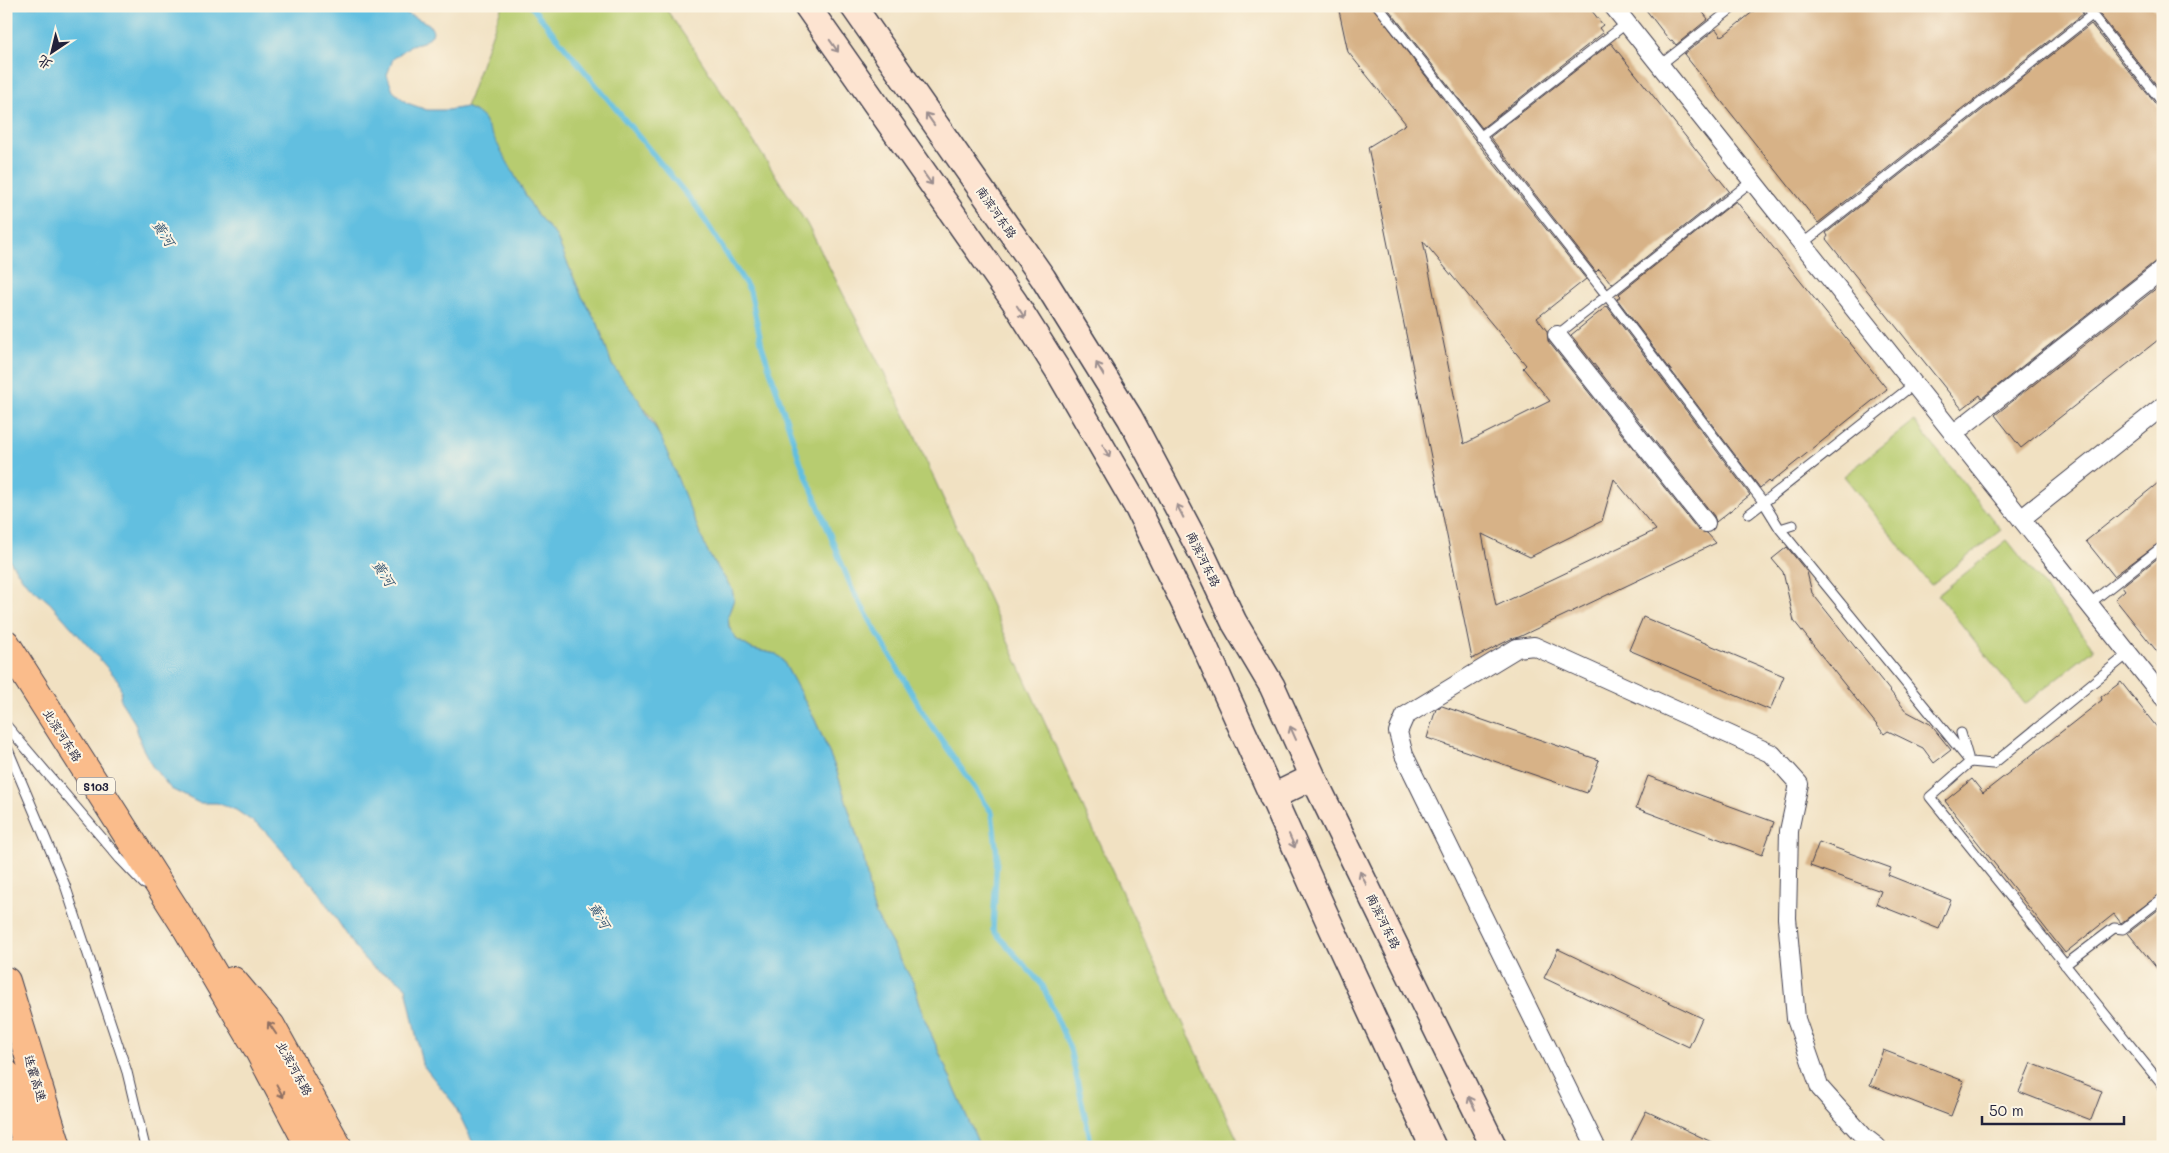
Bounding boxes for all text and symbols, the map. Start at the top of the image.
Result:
north arrow [28,28,78,78]
one-way arrow [829,39,840,52]
text: 北 [33,51,55,75]
one-way arrow [925,112,935,126]
one-way arrow [923,172,933,186]
street label: 南滨河东路 [973,183,1021,241]
water label: 黄河 [148,216,181,252]
one-way arrow [1016,305,1026,319]
one-way arrow [1095,362,1105,376]
one-way arrow [1102,443,1111,458]
one-way arrow [1175,503,1185,518]
street label: 南滨河东路 [1184,529,1224,589]
water label: 黄河 [368,556,401,592]
street label: 北滨河东路 [40,705,86,765]
one-way arrow [1288,726,1298,741]
road number: S103 [77,778,115,794]
one-way arrow [1287,833,1297,848]
one-way arrow [1357,871,1367,886]
street label: 南滨河东路 [1364,891,1404,951]
water label: 黄河 [585,898,616,934]
one-way arrow [266,1021,277,1035]
street label: 北滨河东路 [273,1038,317,1098]
street label: 连霍高速 [21,1053,51,1103]
one-way arrow [276,1083,285,1098]
scale bar [1982,1093,2124,1125]
one-way arrow [1467,1096,1477,1111]
text: 50 m [1989,1100,2024,1120]

